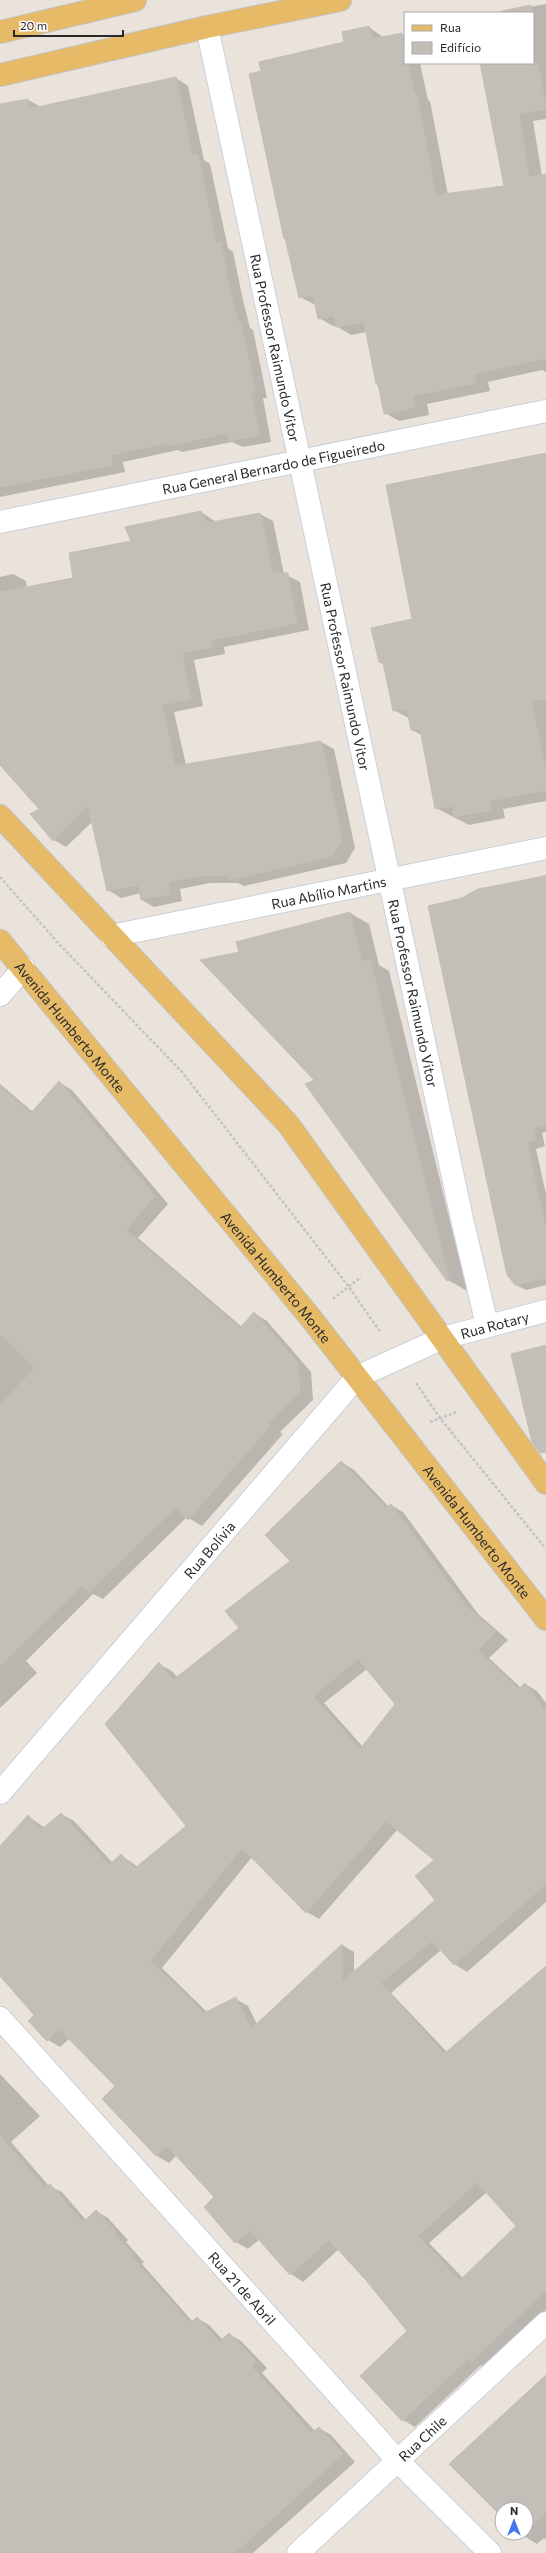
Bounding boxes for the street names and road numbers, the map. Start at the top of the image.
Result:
street label: Rua Professor Raimundo Vitor [247,252,304,444]
street label: Rua General Bernardo de Figueiredo [161,436,386,497]
street label: Rua Professor Raimundo Vitor [318,581,374,772]
street label: Rua Abílio Martins [270,872,388,912]
street label: Rua Professor Raimundo Vitor [385,898,442,1089]
street label: Avenida Humberto Monte [12,958,130,1096]
street label: Avenida Humberto Monte [218,1208,335,1346]
street label: Rua Rotary [459,1307,531,1342]
street label: Avenida Humberto Monte [420,1461,535,1601]
street label: Rua Bolívia [180,1517,238,1581]
street label: Rua 21 de Abril [205,2248,280,2328]
street label: Rua Chile [394,2412,449,2464]

